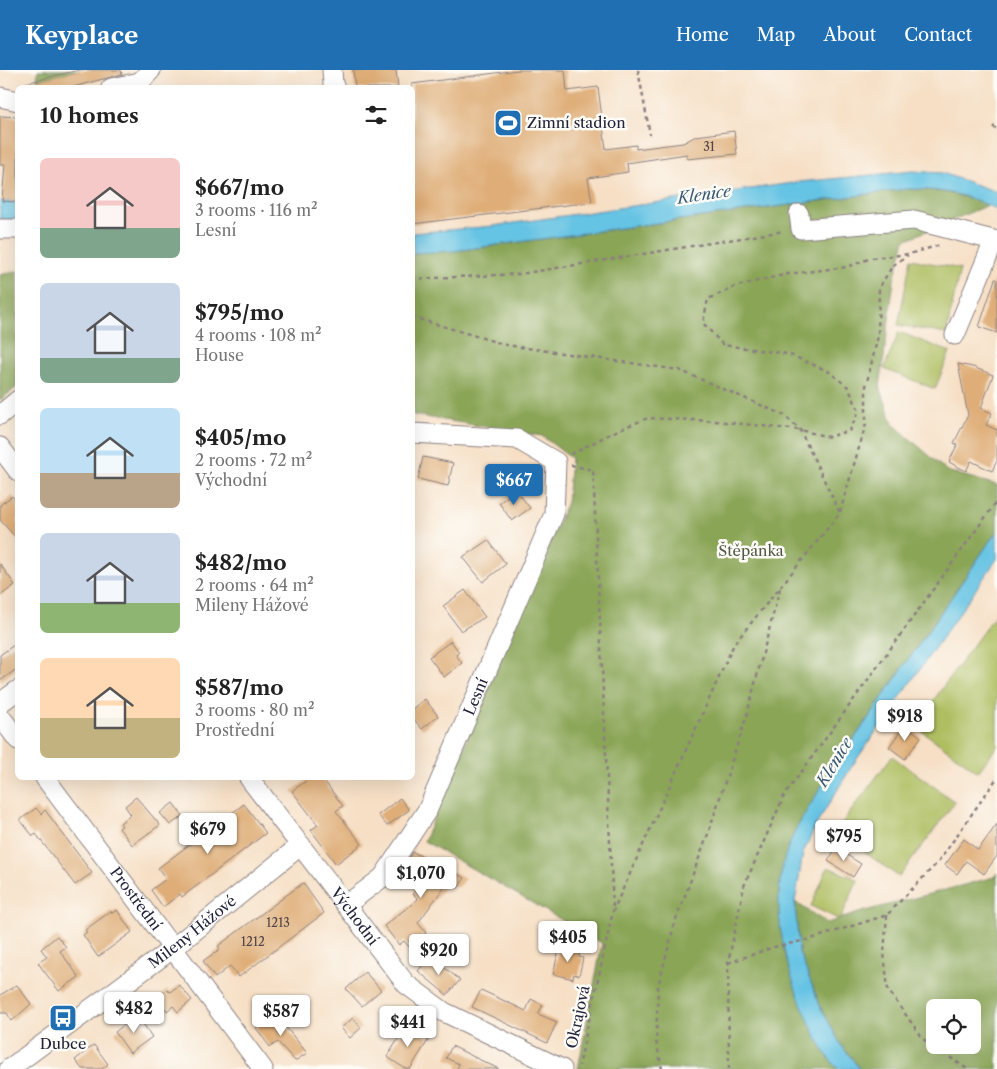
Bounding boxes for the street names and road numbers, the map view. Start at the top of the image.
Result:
street label: Lesní [459,675,492,718]
street label: Prostřední [106,863,166,934]
street label: Východní [326,883,383,949]
street label: Mileny Hážové [144,891,240,972]
street label: Okrajová [562,984,593,1050]

